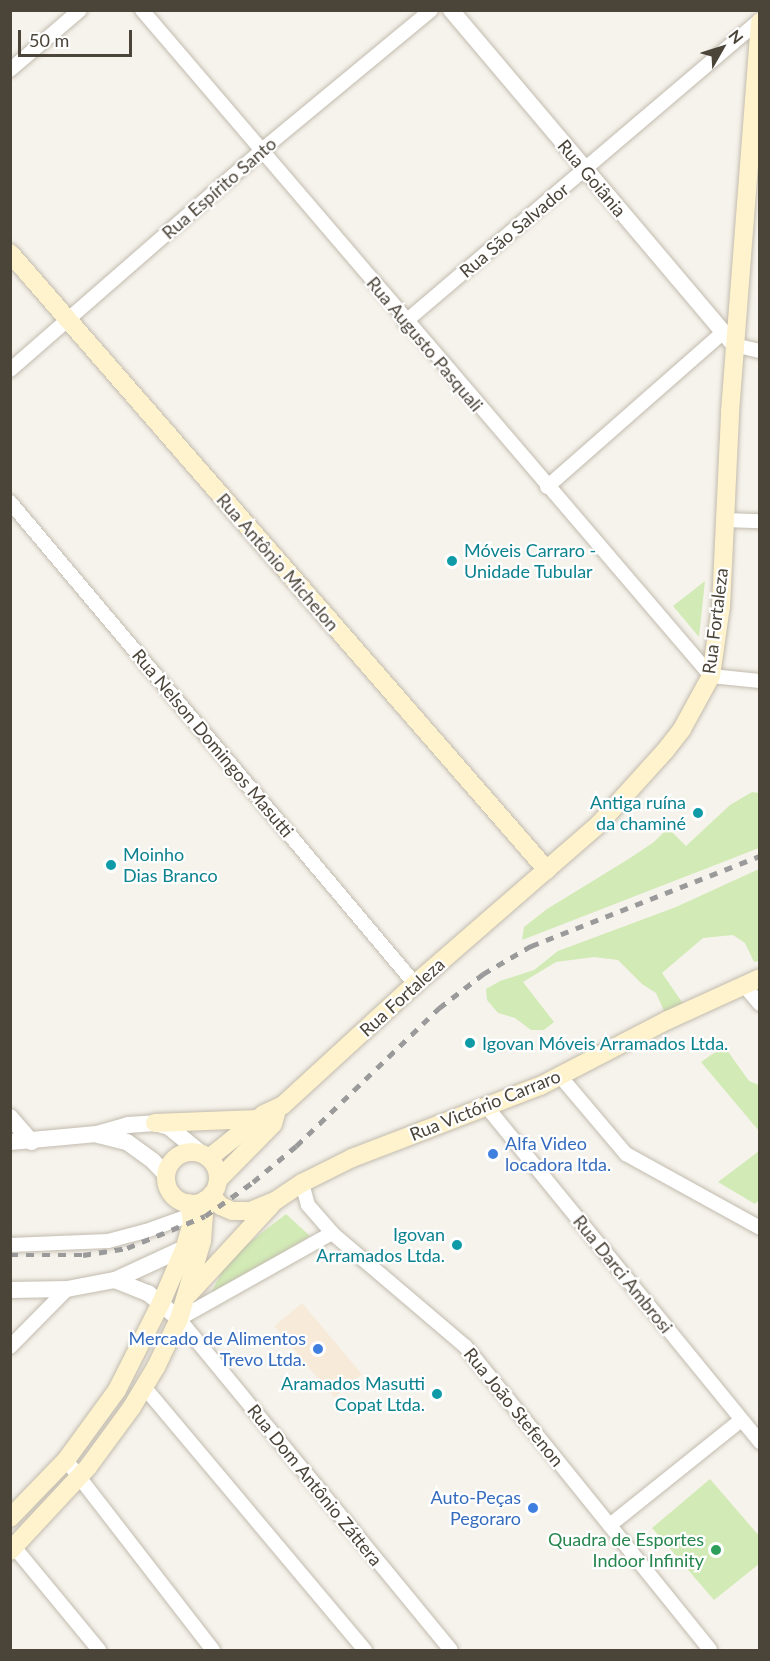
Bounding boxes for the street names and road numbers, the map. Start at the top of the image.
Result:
street label: Rua Espírito Santo [158,133,280,243]
street label: Rua Goiânia [553,135,631,221]
street label: Rua São Salvador [455,178,573,282]
street label: Rua Augusto Pasquali [362,272,488,416]
street label: Rua Antônio Michelon [212,489,344,635]
street label: Rua Fortaleza [698,567,732,675]
street label: Rua Nelson Domingos Masutti [128,644,298,842]
street label: Rua Fortaleza [355,953,449,1041]
street label: Rua Victório Carraro [406,1065,564,1145]
street label: Rua Darci Ambrosi [569,1210,677,1338]
street label: Rua João Stefenon [459,1343,569,1471]
street label: Rua Dom Antônio Záttera [243,1400,387,1570]

